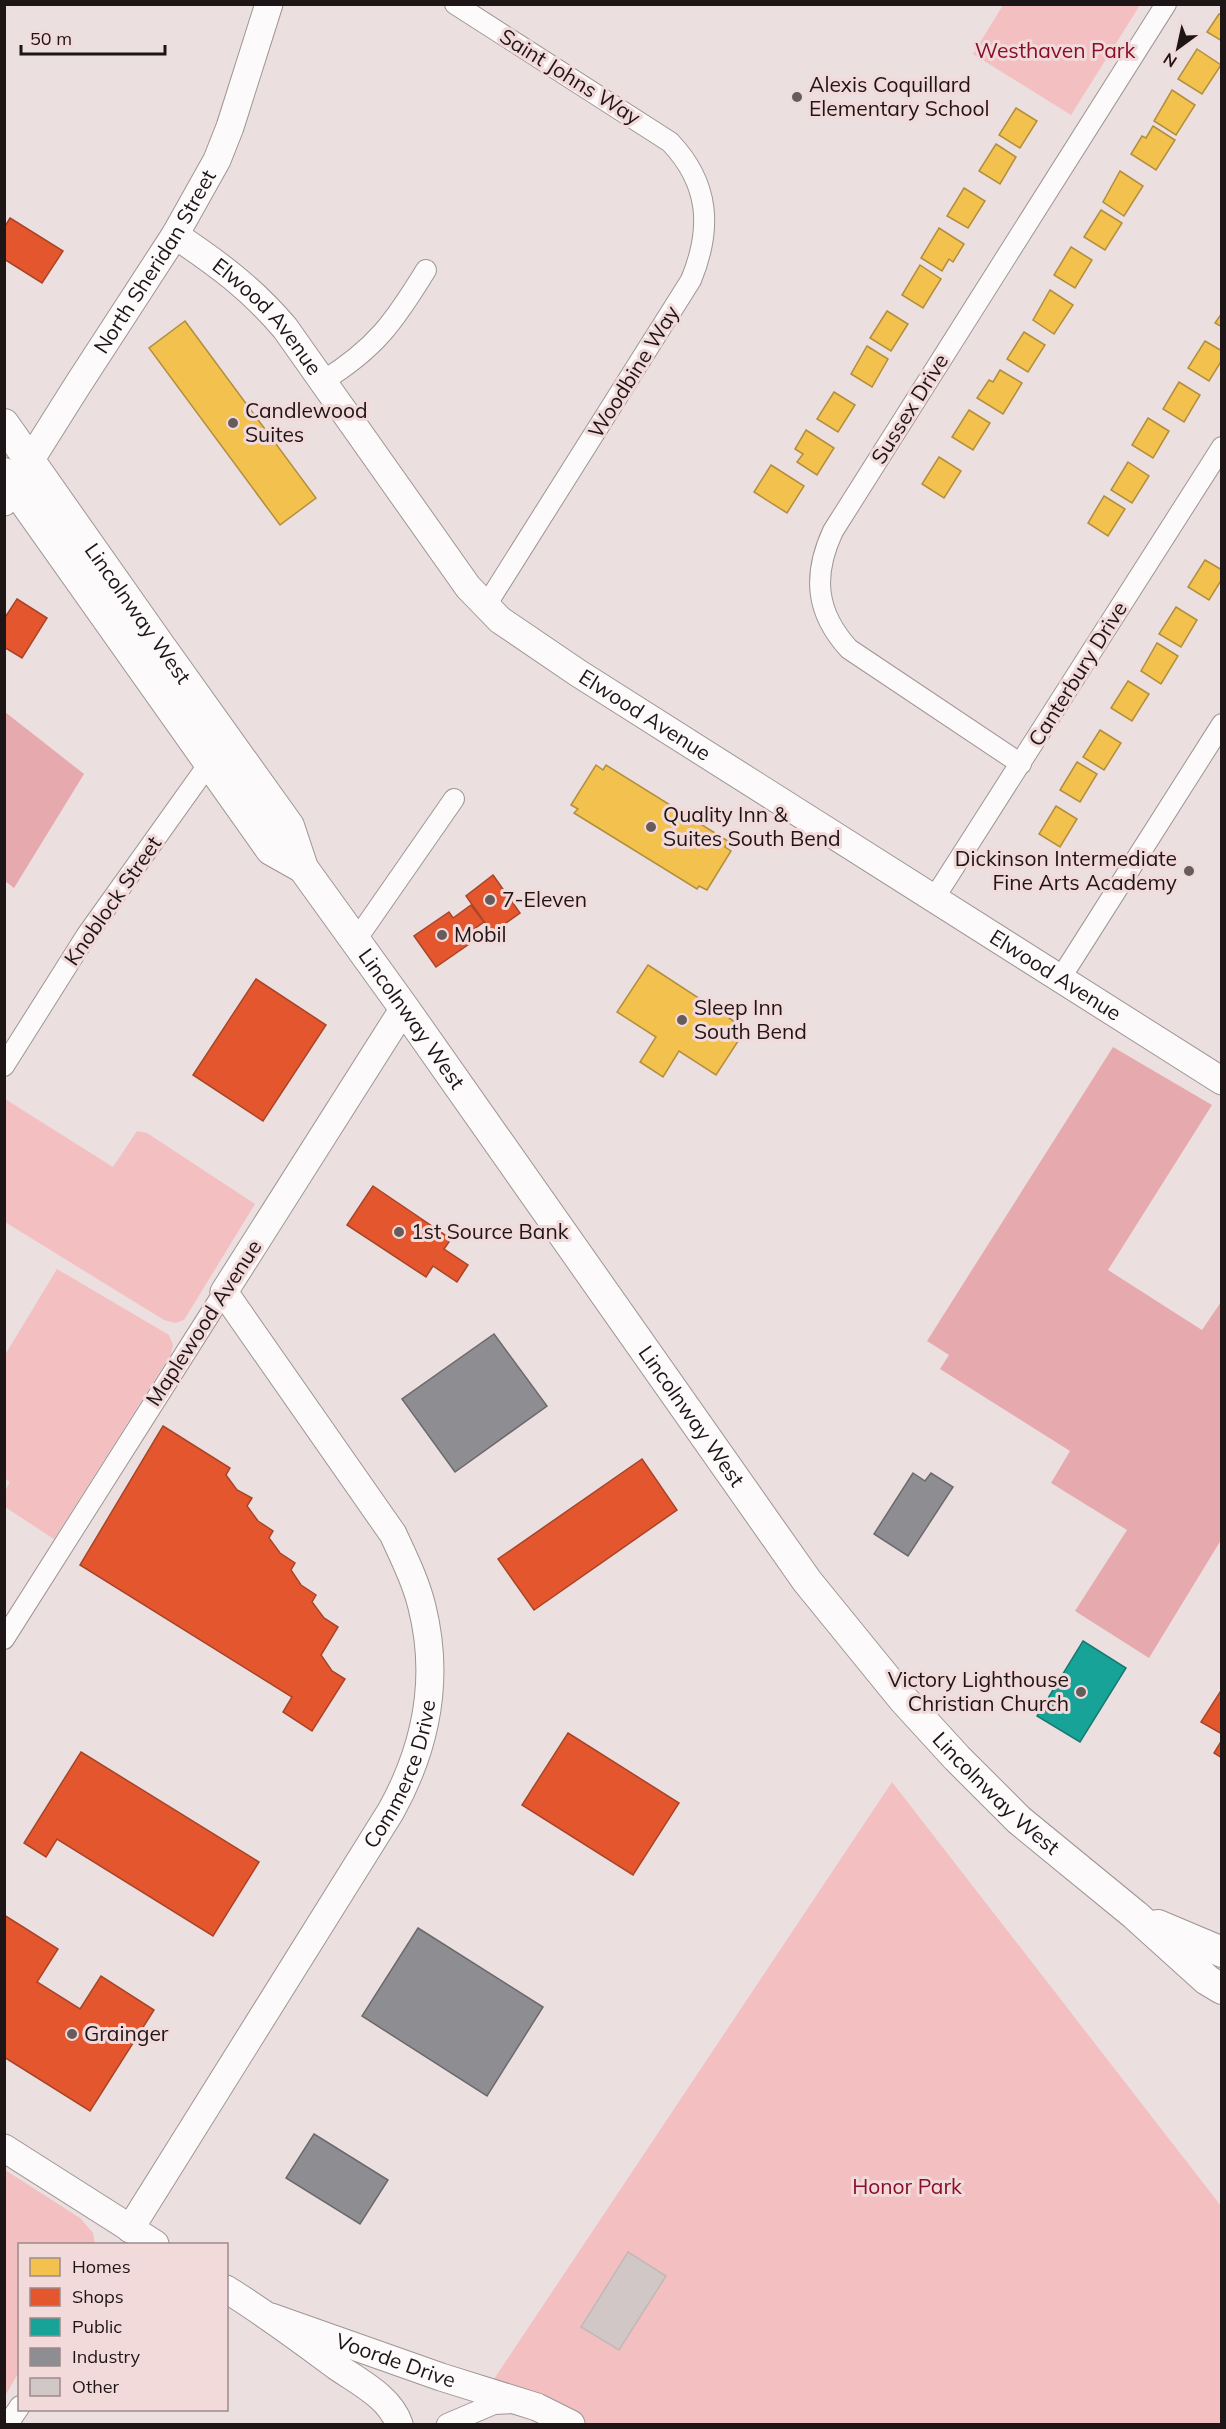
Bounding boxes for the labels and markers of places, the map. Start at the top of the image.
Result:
place label: Alexis Coquillard Elementary School [809,71,990,121]
marker: Alexis Coquillard Elementary School [790,90,804,104]
place label: Candlewood Suites [245,397,368,447]
marker: Candlewood Suites [226,416,240,430]
place label: Quality Inn & Suites South Bend [663,801,841,851]
marker: Quality Inn & Suites South Bend [644,820,658,834]
place label: Dickinson Intermediate Fine Arts Academy [955,845,1177,895]
marker: Dickinson Intermediate Fine Arts Academy [1182,864,1196,878]
place label: 7-Eleven [502,886,587,912]
marker: 7-Eleven [483,893,497,907]
place label: Mobil [454,921,507,947]
marker: Mobil [435,928,449,942]
place label: Sleep Inn South Bend [694,994,807,1044]
marker: Sleep Inn South Bend [675,1013,689,1027]
place label: 1st Source Bank [411,1218,569,1244]
marker: 1st Source Bank [392,1225,406,1239]
place label: Victory Lighthouse Christian Church [888,1666,1069,1716]
marker: Victory Lighthouse Christian Church [1074,1685,1088,1699]
place label: Grainger [84,2020,169,2046]
marker: Grainger [65,2027,79,2041]

